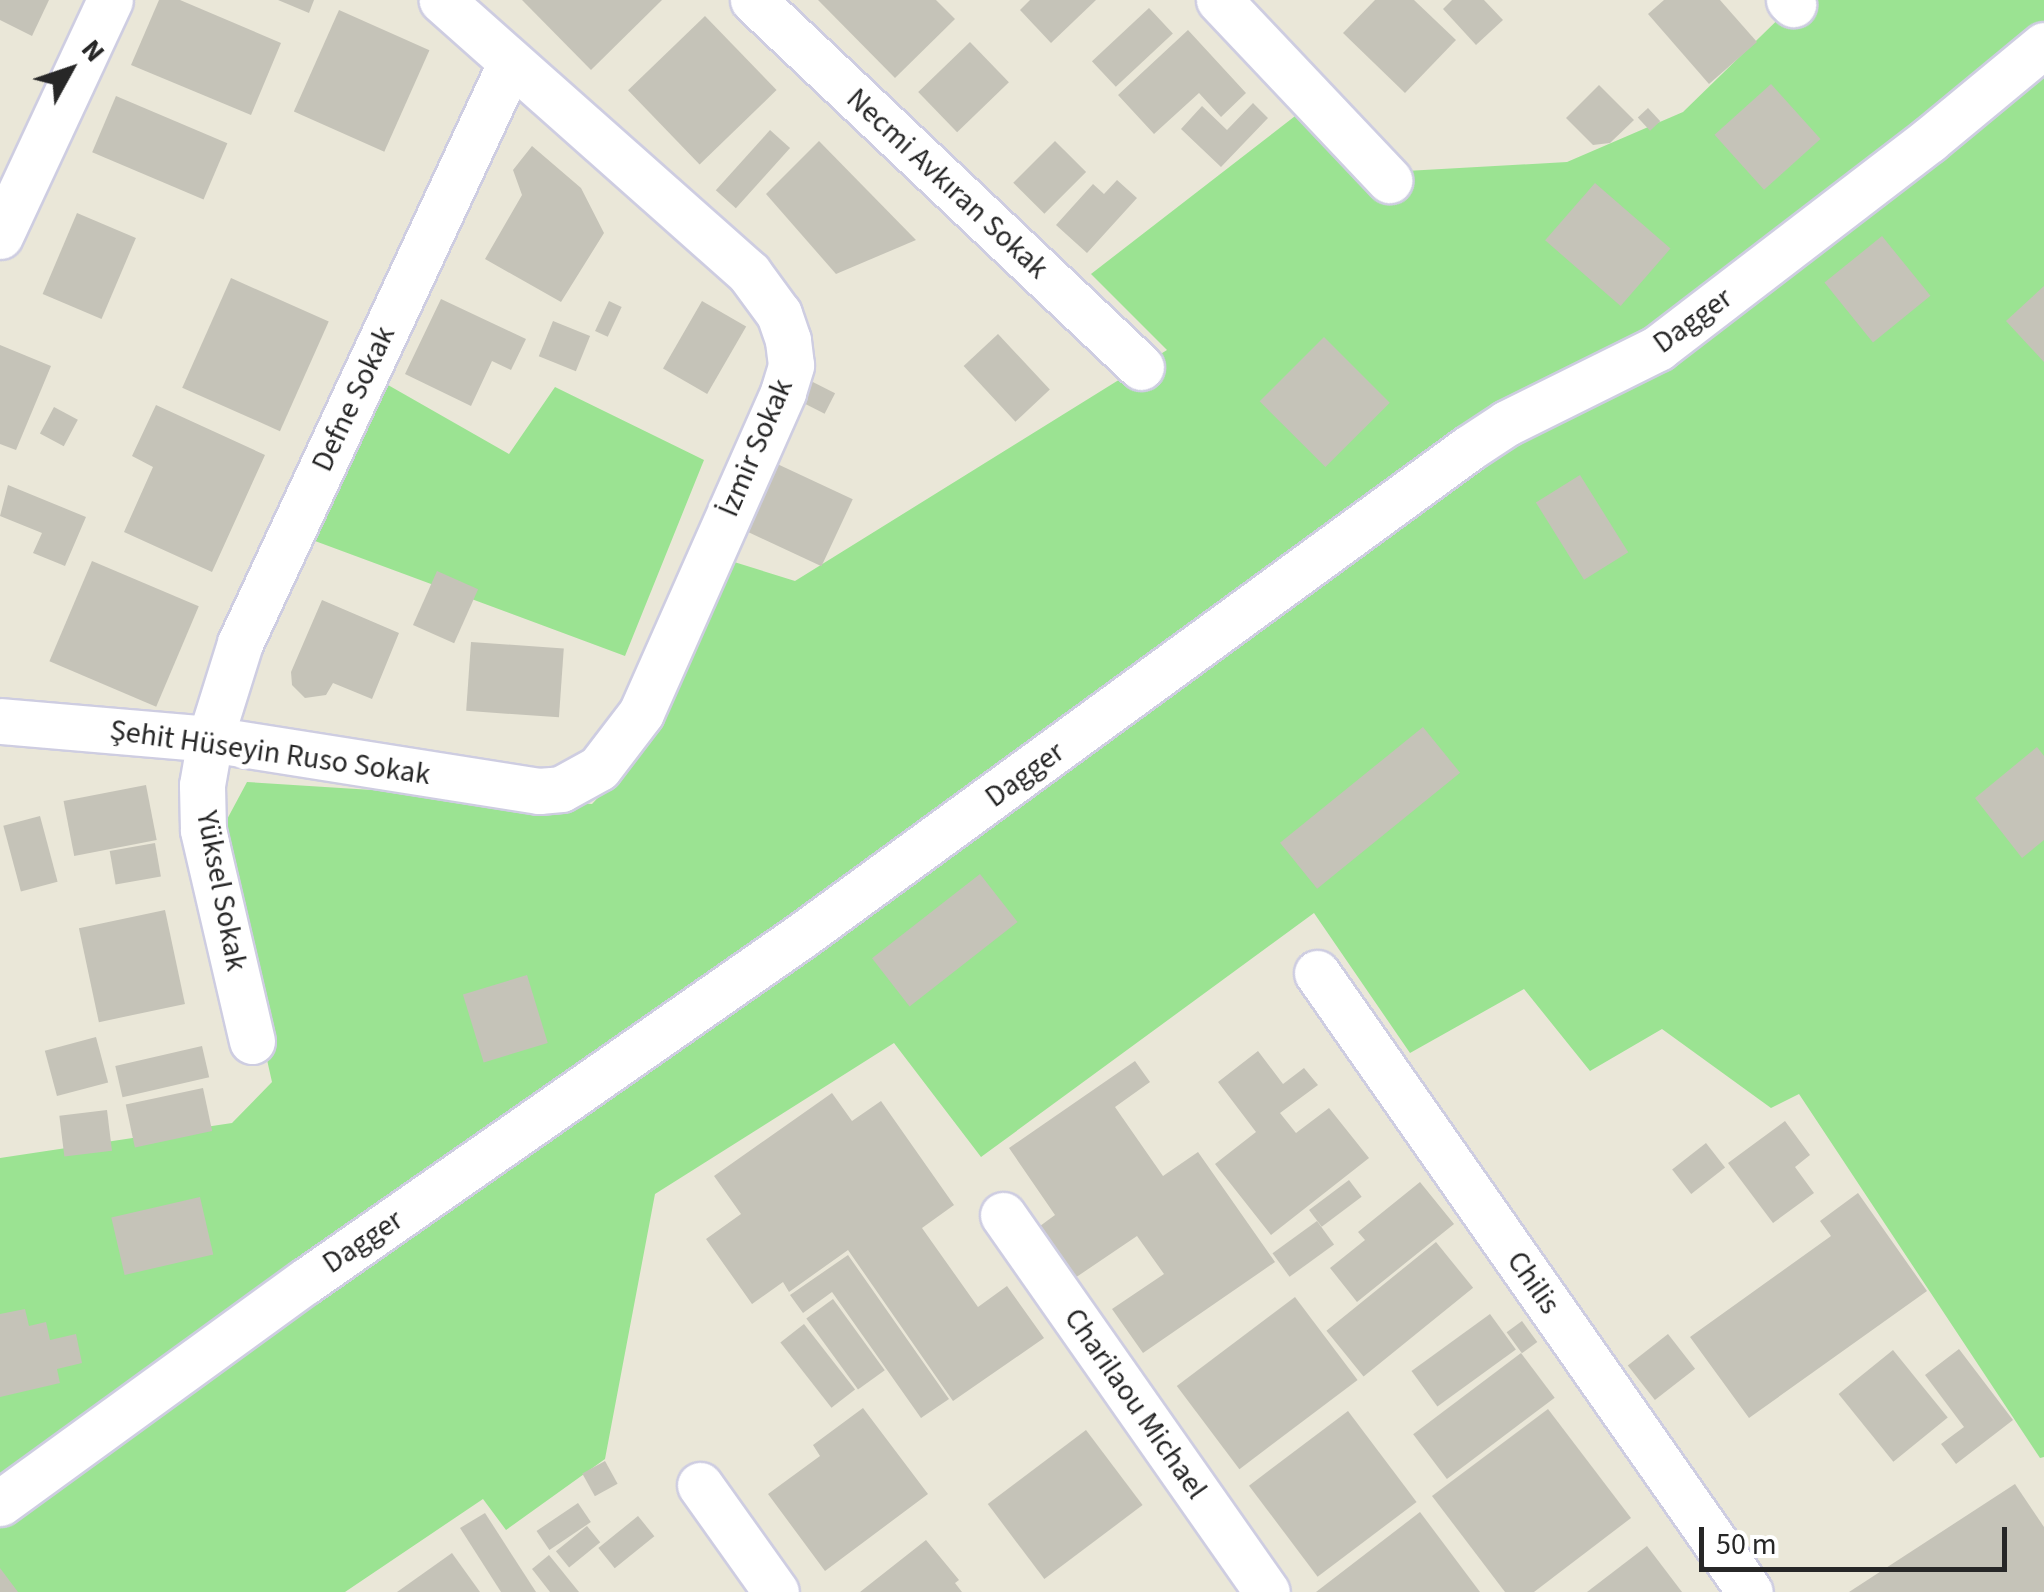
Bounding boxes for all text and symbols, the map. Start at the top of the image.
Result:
north arrow [20,20,120,120]
text: N [72,31,114,71]
street label: Necmi Avkıran Sokak [839,81,1055,287]
street label: Dagger [1647,280,1739,362]
street label: Defne Sokak [305,321,403,477]
street label: İzmir Sokak [711,374,801,522]
street label: Şehit Hüseyin Ruso Sokak [108,713,432,793]
street label: Dagger [979,734,1071,816]
street label: Yüksel Sokak [188,808,254,974]
street label: Dagger [316,1202,410,1282]
street label: Chilis [1499,1245,1567,1321]
street label: Charilaou Michael [1056,1302,1214,1506]
scale bar [1704,1507,2012,1569]
text: 50 m [1716,1523,1777,1566]

